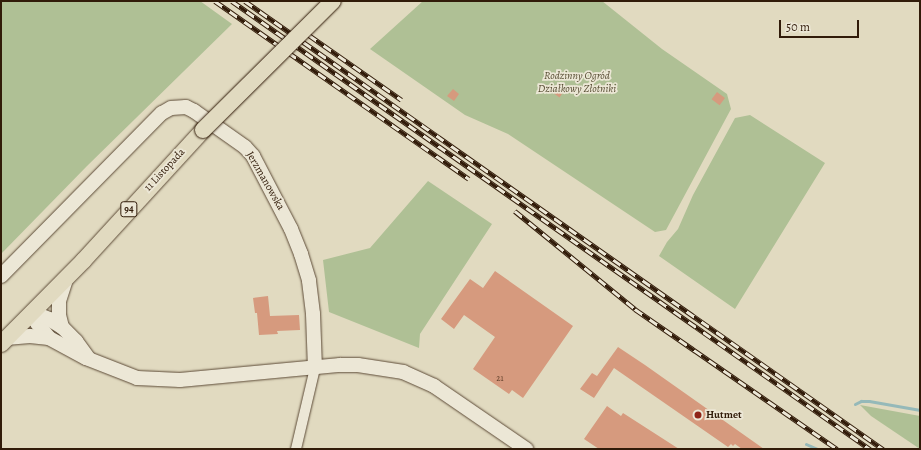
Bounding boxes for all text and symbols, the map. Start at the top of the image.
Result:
scale bar [781,12,861,38]
text: 50 m [786,19,810,35]
park label: Rodzinny Ogród Działkowy Złotniki [538,70,616,96]
street label: 11 Listopada [142,146,188,194]
street label: Jerzmanowska [243,149,287,213]
road number: 94 [120,201,138,217]
house number: 21 [496,373,504,383]
place label: Hutmet [706,408,742,422]
marker: Hutmet [693,410,703,420]

